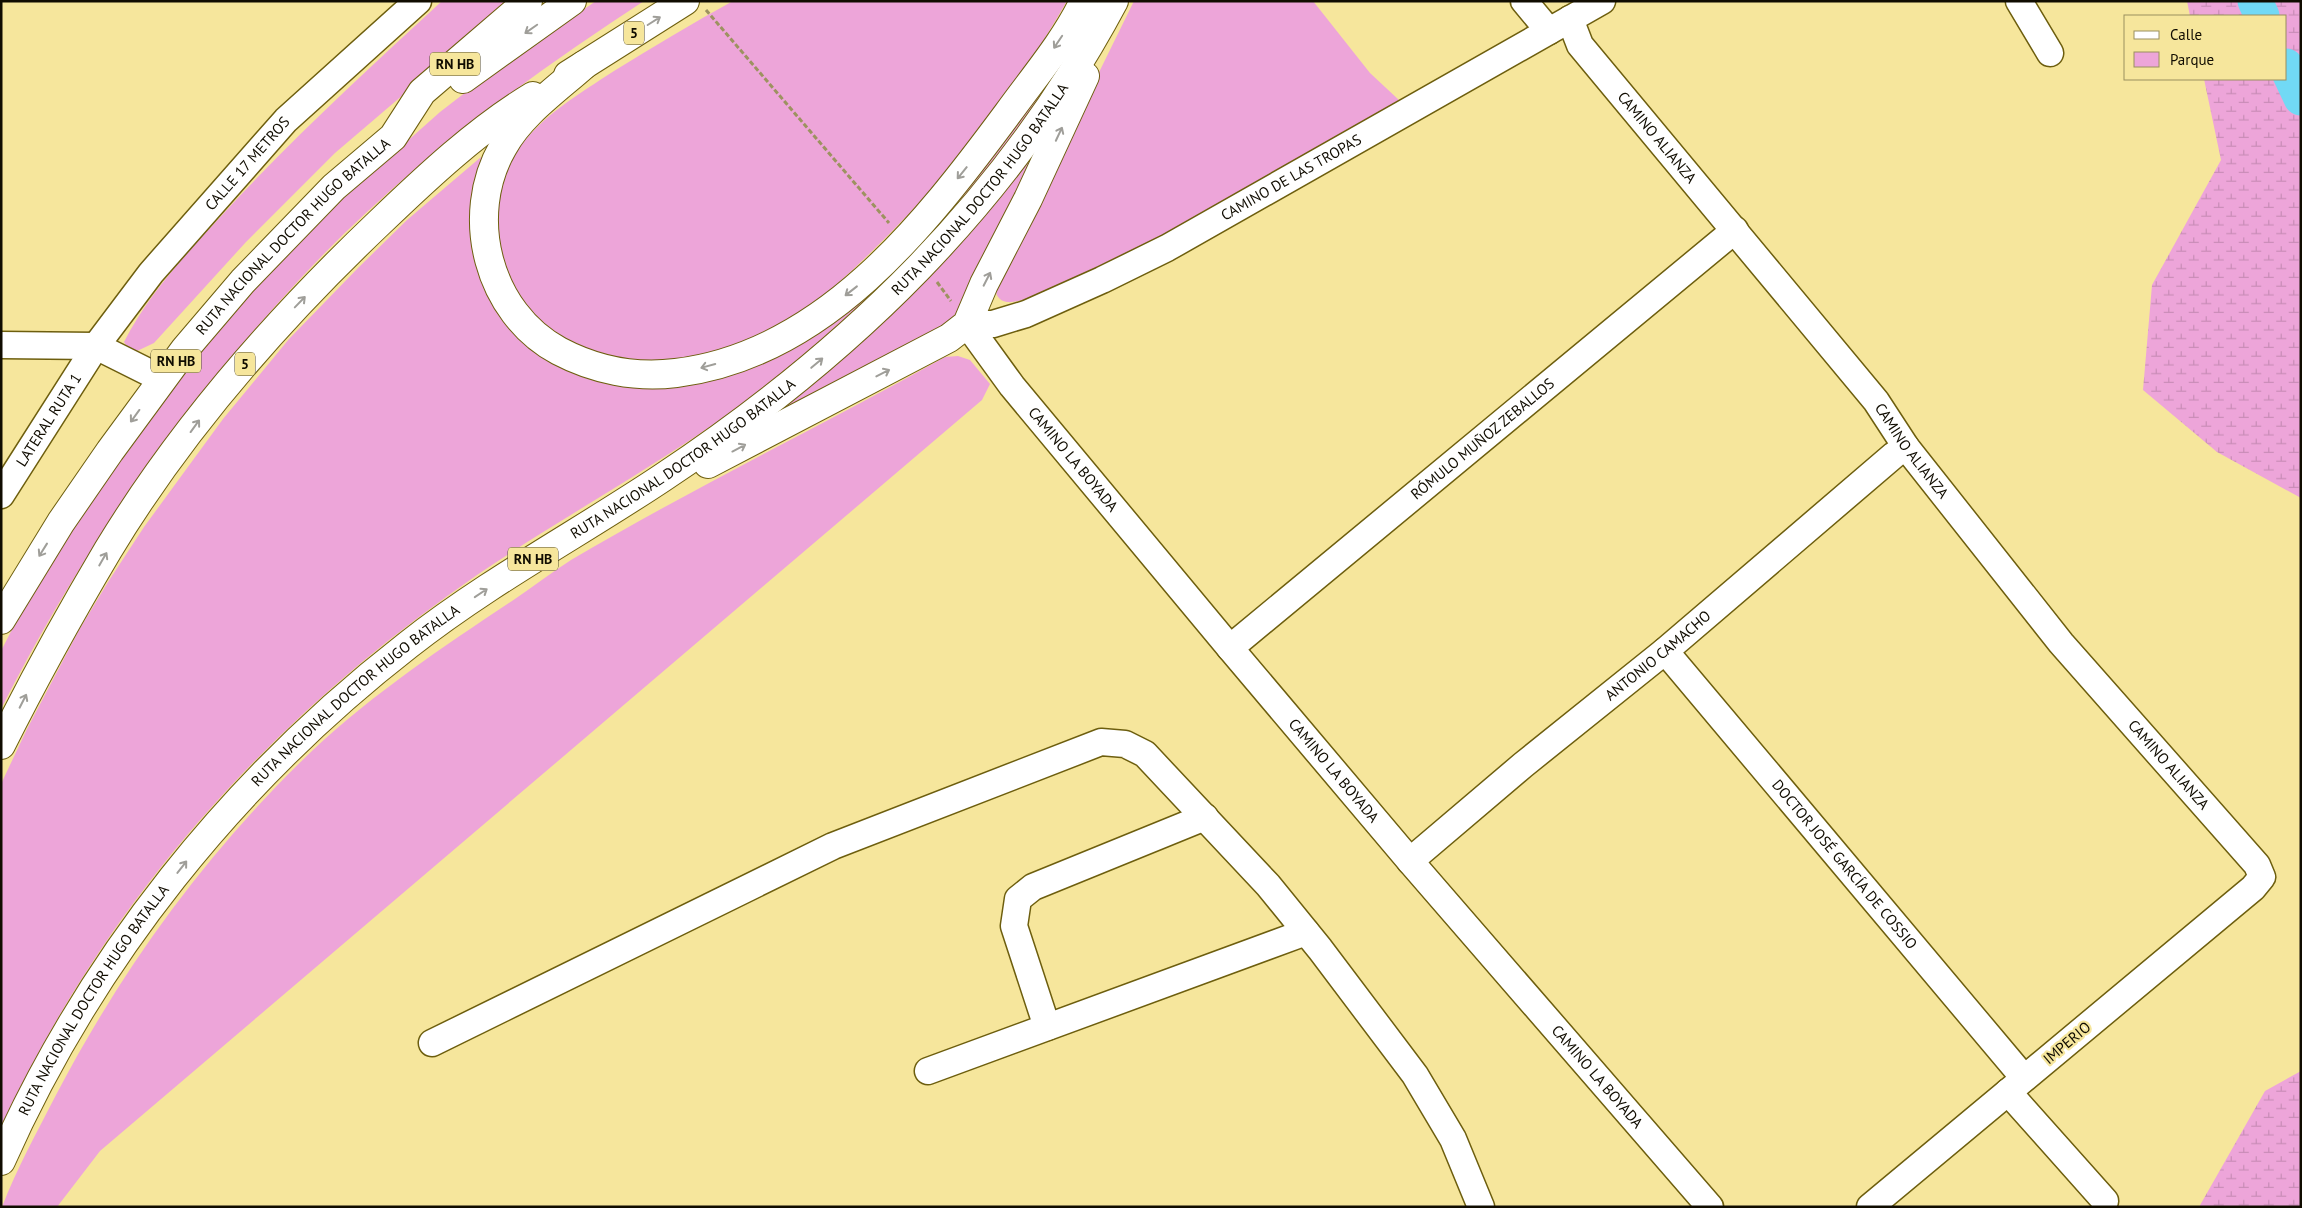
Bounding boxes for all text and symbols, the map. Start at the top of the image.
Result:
one-way arrow [647,15,661,25]
legend [2124,15,2287,80]
road number: 5 [624,22,644,44]
one-way arrow [524,24,538,34]
text: Calle [2170,25,2202,44]
one-way arrow [1053,35,1063,49]
text: Parque [2170,50,2214,69]
road number: RN HB [430,52,480,76]
street label: RUTA NACIONAL DOCTOR HUGO BATALLA [887,79,1072,299]
street label: CAMINO ALIANZA [1614,87,1701,187]
street label: CALLE 17 METROS [201,112,294,214]
one-way arrow [1054,127,1064,142]
street label: CAMINO DE LAS TROPAS [1217,130,1365,224]
street label: RUTA NACIONAL DOCTOR HUGO BATALLA [191,133,394,339]
one-way arrow [957,167,968,180]
one-way arrow [983,272,992,287]
one-way arrow [844,286,858,296]
one-way arrow [294,296,306,308]
road number: RN HB [151,350,201,372]
road number: 5 [235,352,255,376]
one-way arrow [811,358,824,369]
one-way arrow [701,362,717,371]
one-way arrow [875,368,890,377]
street label: LATERAL RUTA 1 [12,370,85,470]
street label: RUTA NACIONAL DOCTOR HUGO BATALLA [567,374,799,543]
street label: RÓMULO MUÑOZ ZEBALLOS [1407,374,1558,503]
street label: CAMINO ALIANZA [1871,399,1953,502]
street label: CAMINO LA BOYADA [1024,403,1123,515]
one-way arrow [130,409,141,422]
one-way arrow [190,419,200,433]
one-way arrow [731,443,746,453]
one-way arrow [38,542,48,556]
road number: RN HB [508,548,558,570]
one-way arrow [98,553,108,567]
one-way arrow [474,588,488,598]
street label: RUTA NACIONAL DOCTOR HUGO BATALLA [247,600,463,790]
street label: ANTONIO CAMACHO [1601,606,1715,704]
one-way arrow [19,694,28,709]
street label: CAMINO LA BOYADA [1285,714,1383,826]
street label: CAMINO ALIANZA [2124,716,2214,813]
street label: DOCTOR JOSÉ GARCÍA DE COSSIO [1768,775,1922,953]
one-way arrow [176,861,187,874]
street label: RUTA NACIONAL DOCTOR HUGO BATALLA [14,880,173,1119]
street label: IMPERIO [2039,1017,2094,1068]
street label: CAMINO LA BOYADA [1548,1021,1648,1132]

